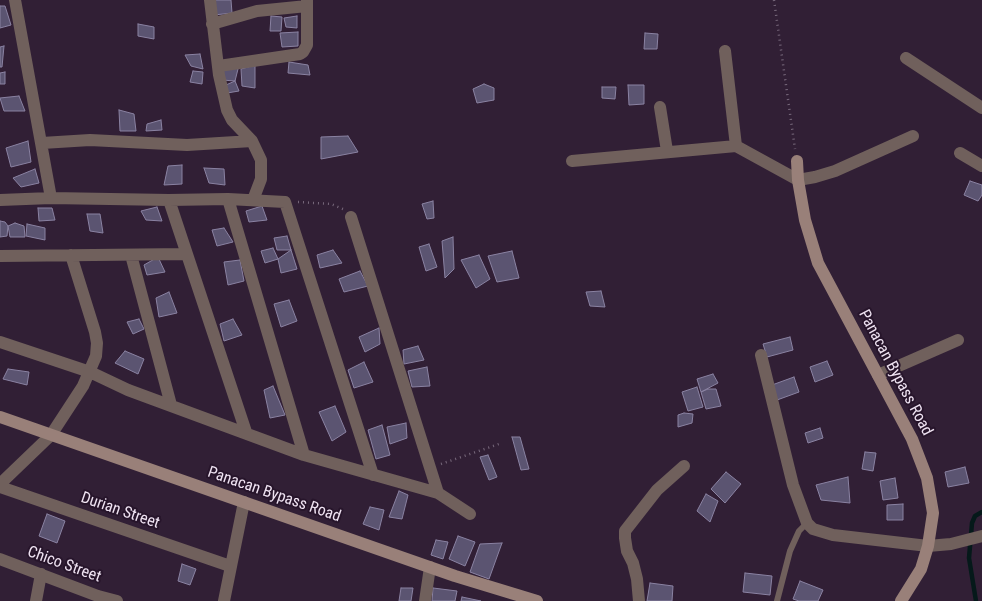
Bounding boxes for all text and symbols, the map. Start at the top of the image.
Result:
street label: Panacan Bypass Road [854,307,936,439]
street label: Panacan Bypass Road [205,463,343,527]
street label: Durian Street [78,489,162,533]
street label: Chico Street [25,543,103,587]

